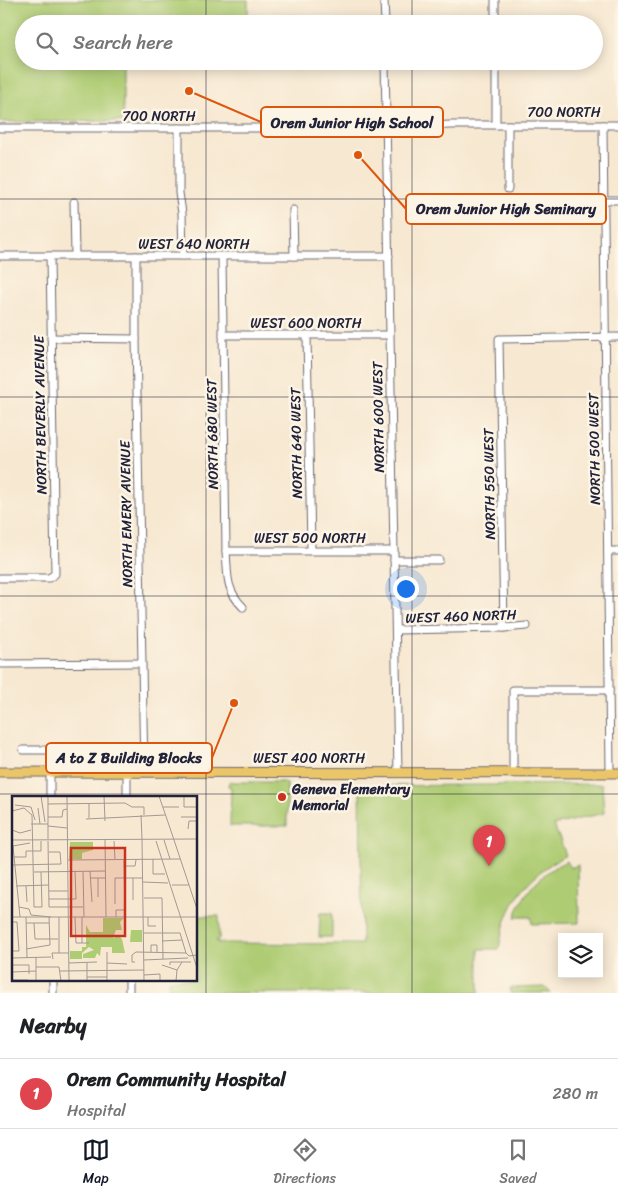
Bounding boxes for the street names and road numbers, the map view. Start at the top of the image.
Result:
street label: 700 NORTH [527,100,601,125]
street label: 700 NORTH [122,104,196,129]
street label: WEST 640 NORTH [138,232,250,257]
street label: WEST 600 NORTH [250,311,362,336]
street label: NORTH BEVERLY AVENUE [27,334,54,495]
street label: NORTH 600 WEST [365,360,392,473]
street label: NORTH 680 WEST [199,377,226,490]
street label: NORTH 640 WEST [283,386,310,499]
street label: NORTH 500 WEST [581,392,608,505]
street label: NORTH 550 WEST [476,427,503,540]
street label: NORTH EMERY AVENUE [113,439,140,588]
street label: WEST 500 NORTH [254,526,366,551]
street label: WEST 460 NORTH [405,602,517,631]
street label: WEST 400 NORTH [253,746,365,771]

